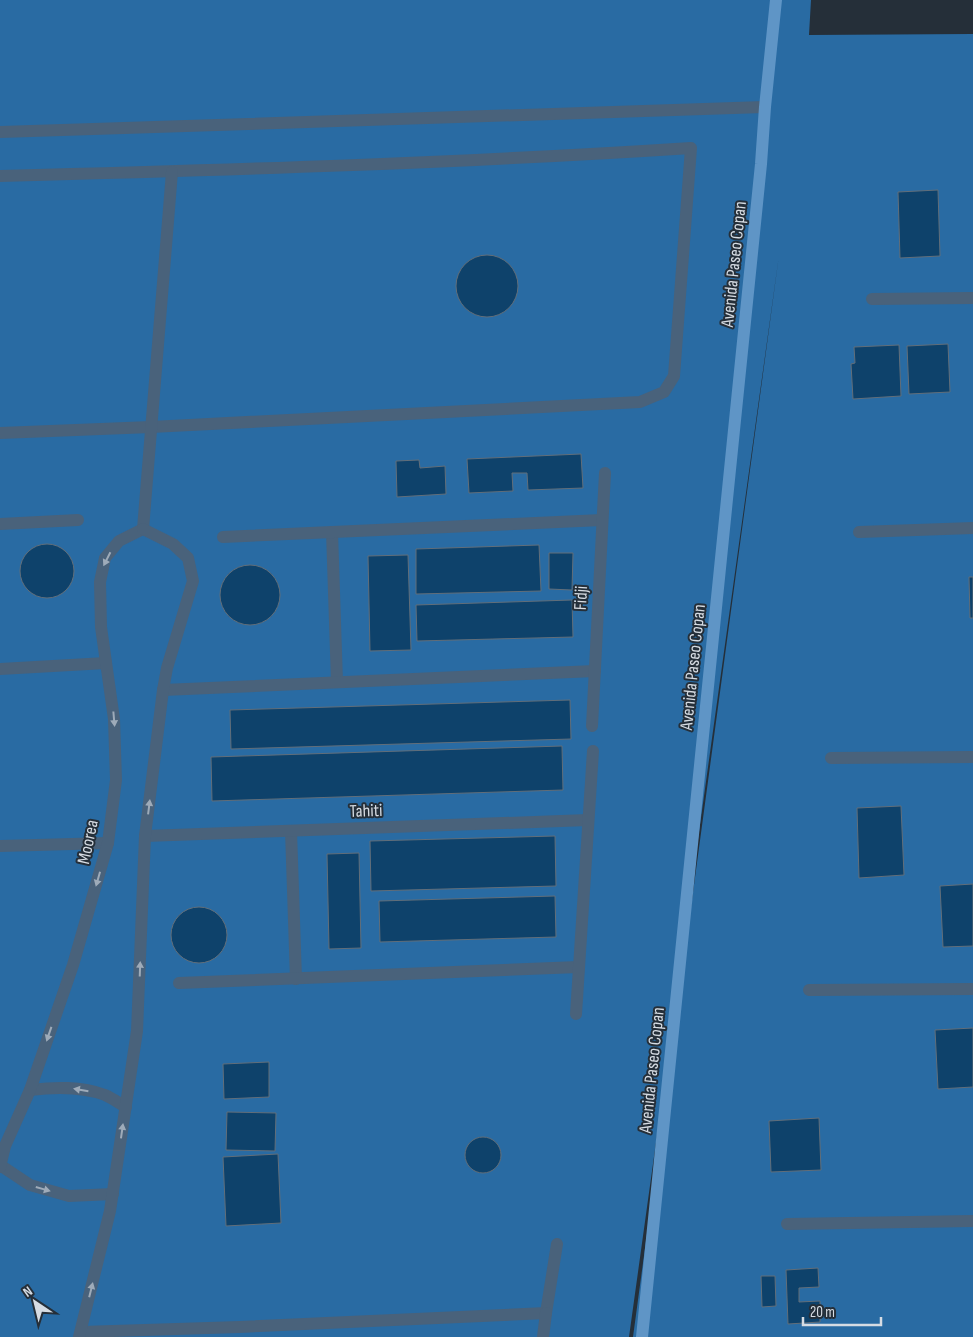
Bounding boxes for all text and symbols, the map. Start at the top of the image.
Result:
street label: Avenida Paseo Copan [717,200,751,329]
one-way arrow [103,551,111,566]
street label: Fidji [570,585,592,611]
street label: Avenida Paseo Copan [676,603,710,732]
one-way arrow [110,711,118,727]
one-way arrow [145,799,153,815]
street label: Tahiti [349,800,383,822]
street label: Moorea [73,818,103,866]
one-way arrow [94,871,102,887]
one-way arrow [136,961,144,977]
street label: Avenida Paseo Copan [635,1006,669,1135]
one-way arrow [45,1027,53,1042]
one-way arrow [73,1086,88,1094]
one-way arrow [119,1122,127,1138]
one-way arrow [35,1185,50,1193]
north arrow [10,1277,60,1327]
one-way arrow [87,1282,95,1297]
text: N [20,1283,36,1301]
scale bar [803,1294,880,1326]
text: 20 m [810,1303,835,1322]

